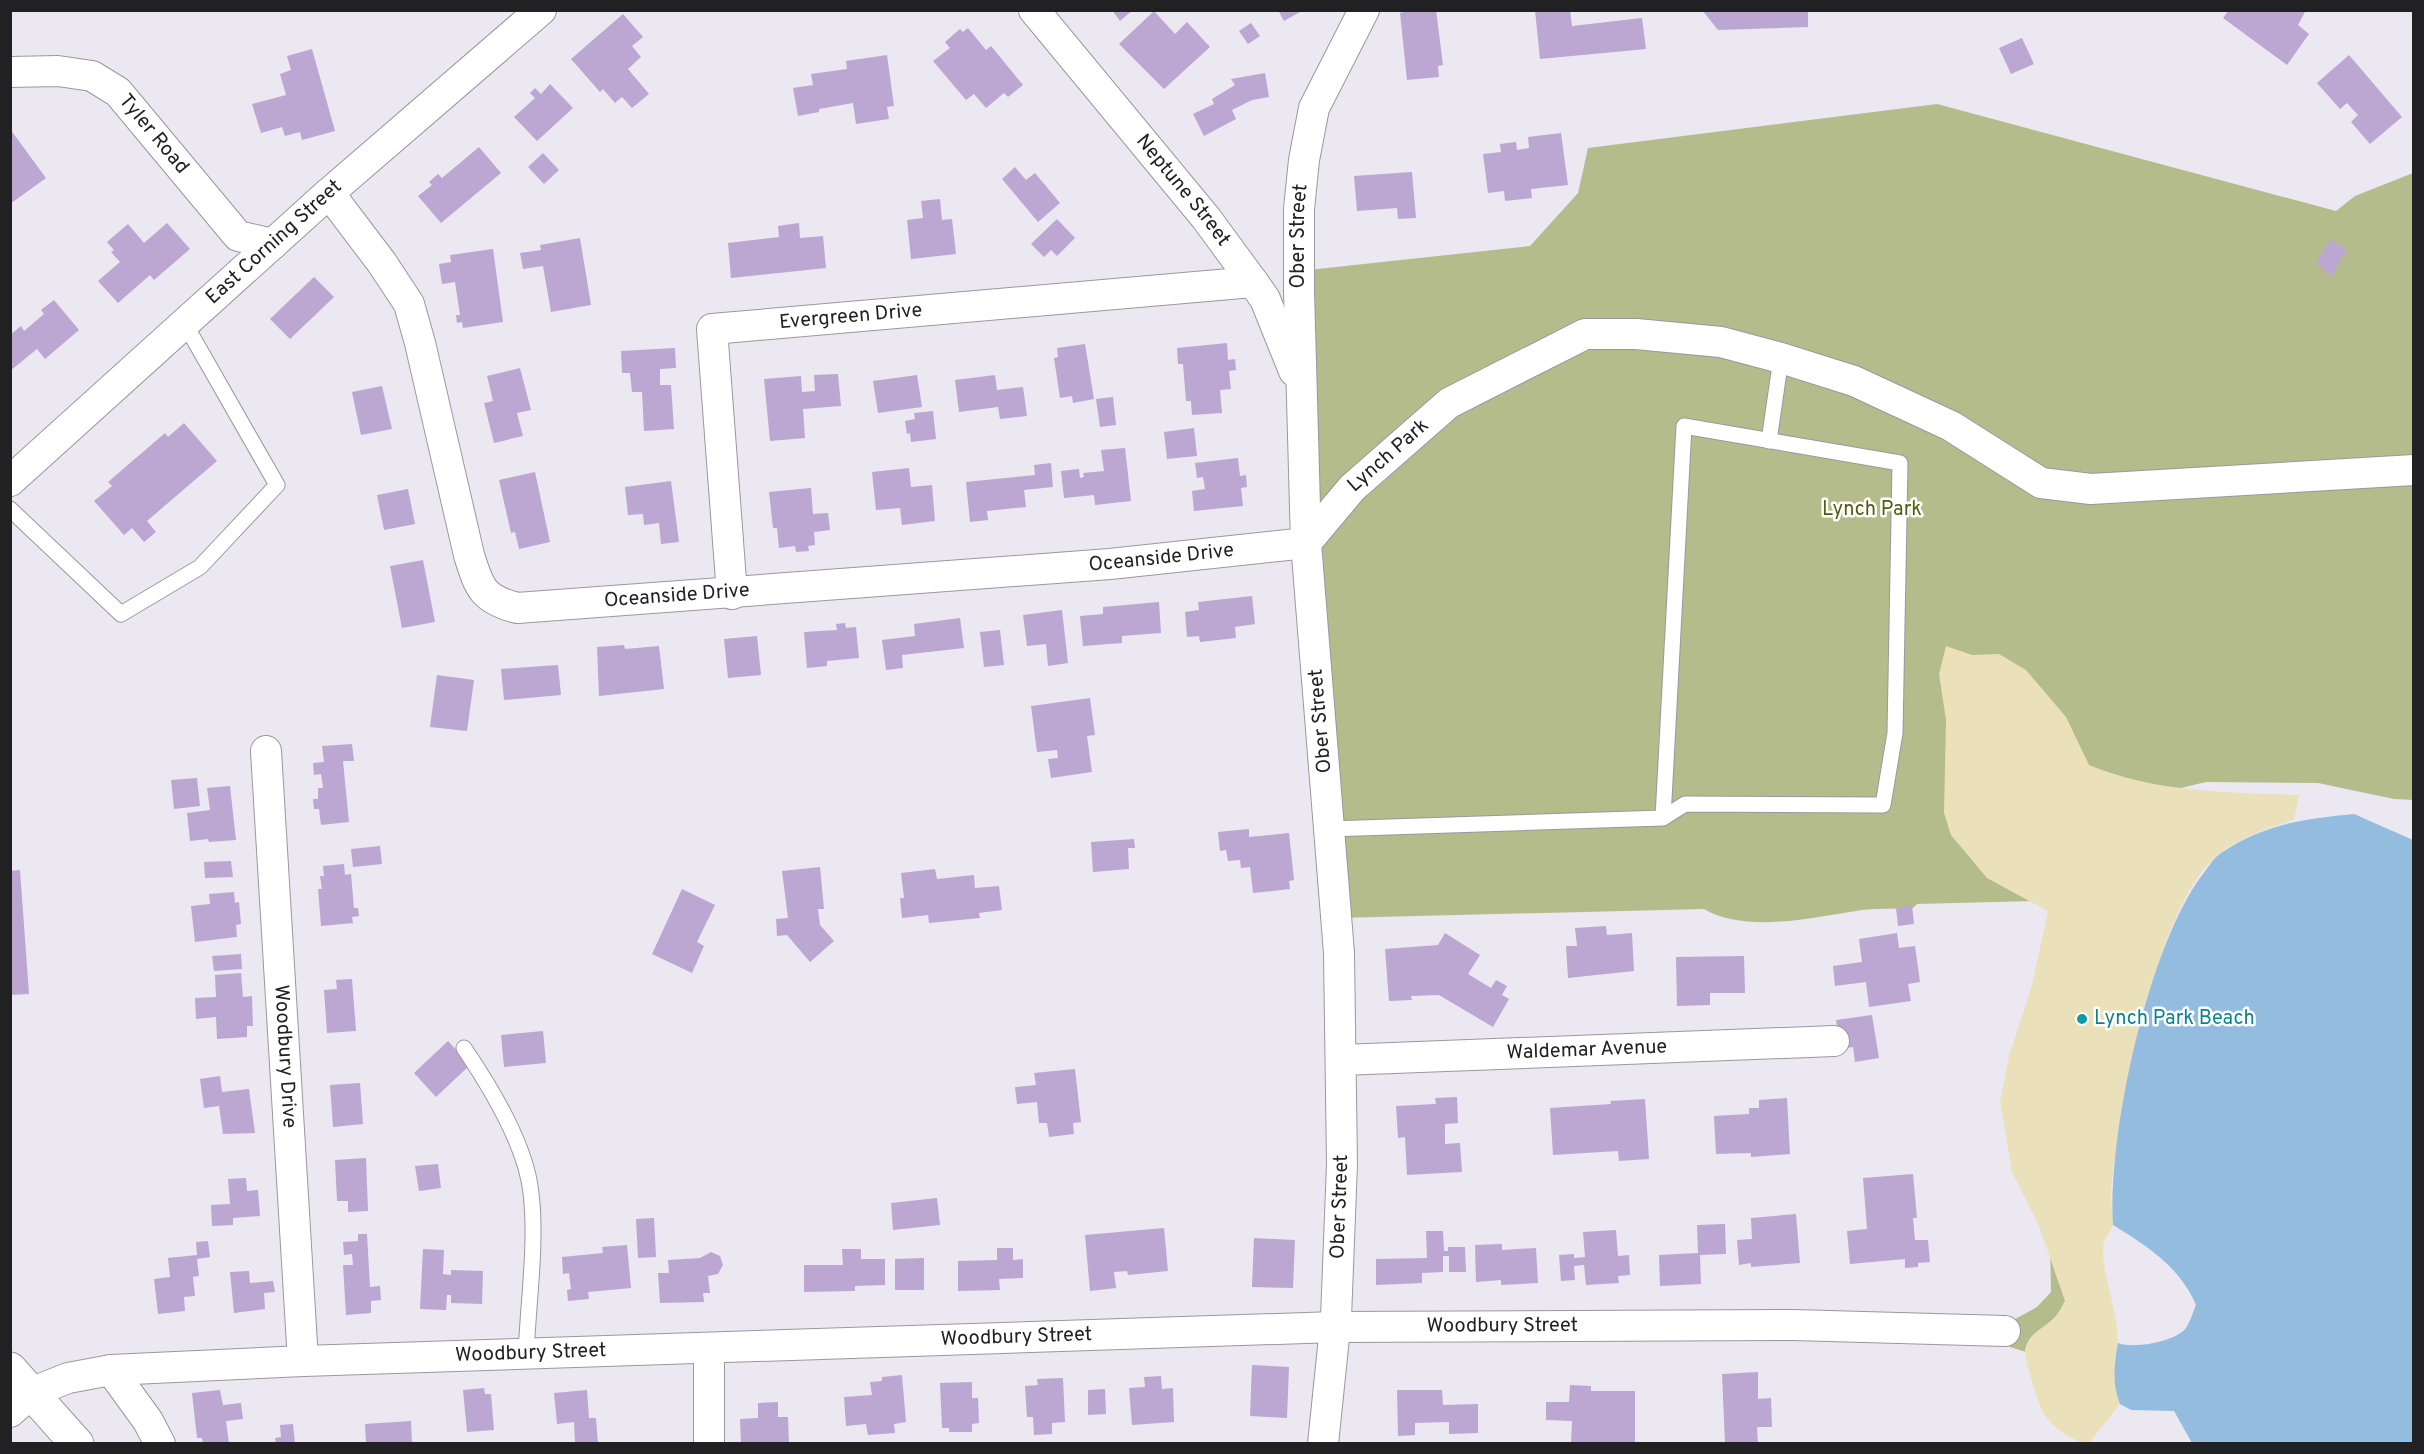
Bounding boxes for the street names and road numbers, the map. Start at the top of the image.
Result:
street label: Tyler Road [112,89,194,180]
street label: Neptune Street [1129,129,1236,252]
street label: East Corning Street [201,174,348,311]
street label: Ober Street [1286,183,1314,289]
street label: Evergreen Drive [778,298,923,336]
street label: Lynch Park [1343,413,1435,499]
street label: Oceanside Drive [1088,538,1235,579]
street label: Oceanside Drive [603,578,751,615]
street label: Ober Street [1303,668,1339,774]
street label: Woodbury Drive [267,984,302,1129]
street label: Waldemar Avenue [1506,1034,1668,1067]
street label: Ober Street [1325,1154,1355,1260]
street label: Woodbury Street [1426,1313,1578,1340]
street label: Woodbury Street [940,1322,1093,1353]
street label: Woodbury Street [455,1338,607,1369]

